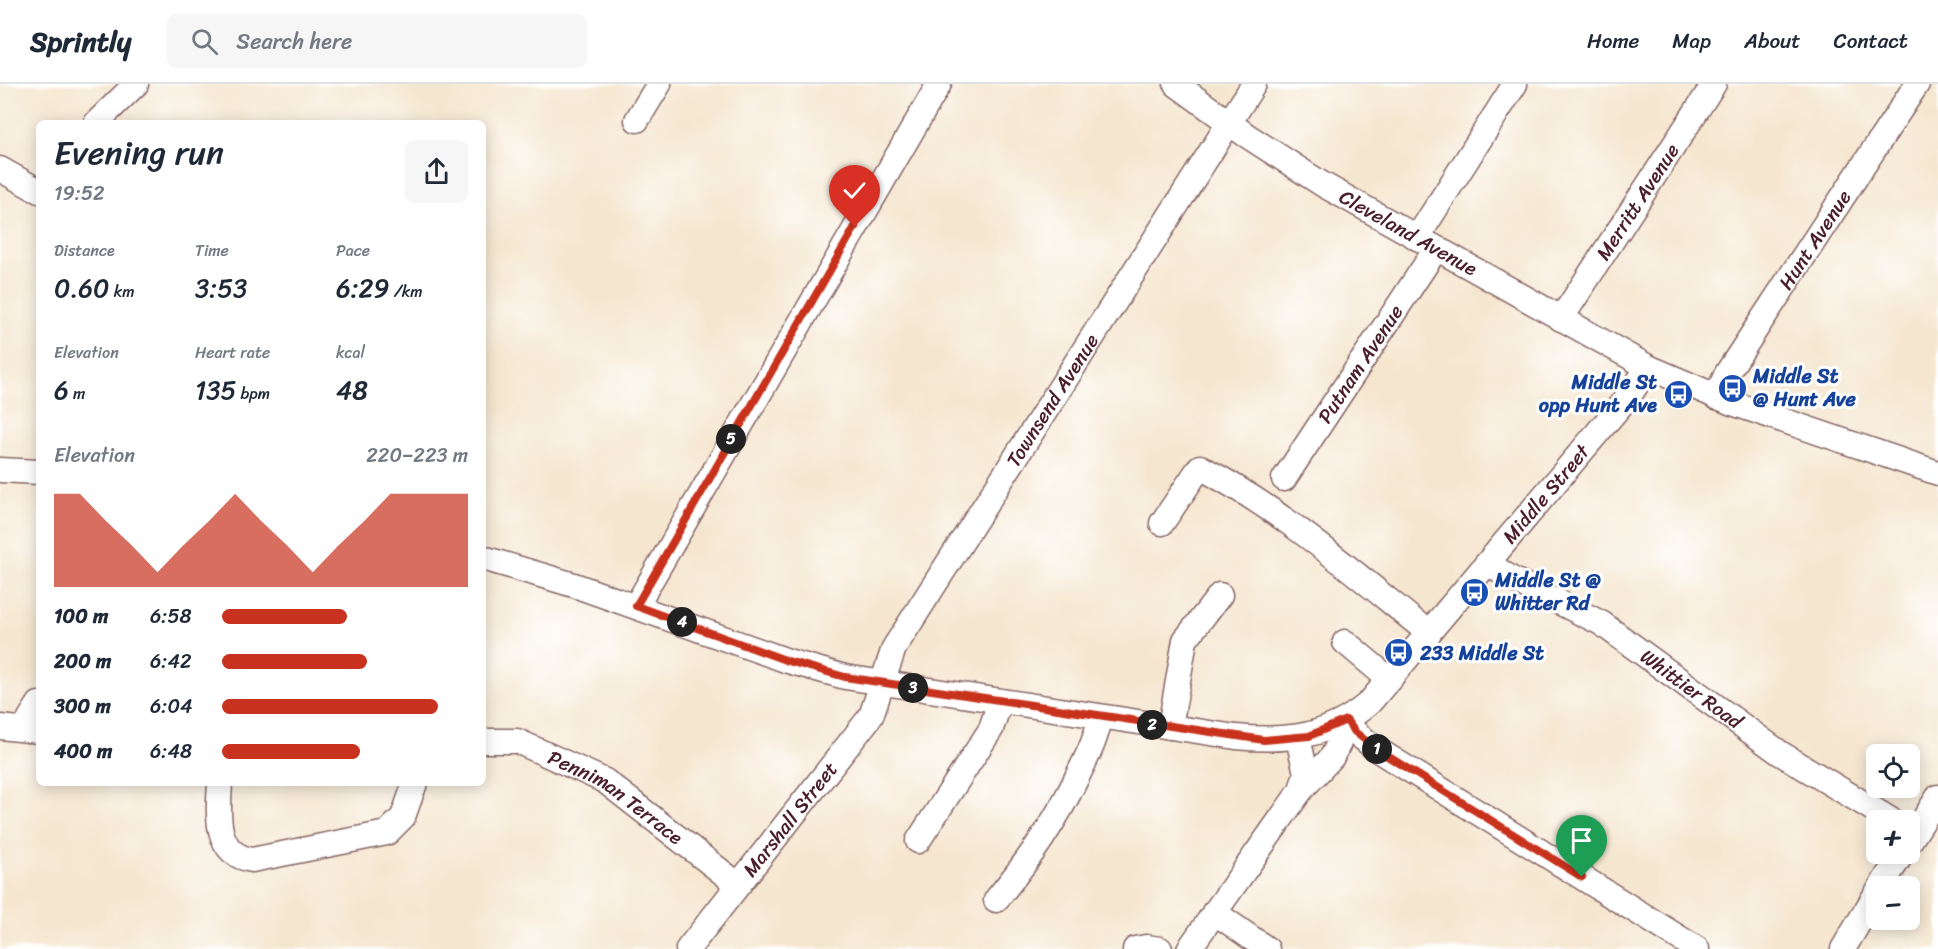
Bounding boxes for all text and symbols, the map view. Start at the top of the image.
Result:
search box [167,14,587,68]
text: Sprintly [30,17,131,66]
text: Search here [236,22,352,61]
text: Home [1587,22,1639,60]
text: Map [1672,22,1711,60]
text: About [1744,22,1801,60]
text: Contact [1834,22,1908,60]
icon: search [188,25,221,58]
text: Evening run [54,124,224,182]
street label: Merritt Avenue [1587,136,1689,268]
button: share [405,140,468,203]
pin [829,165,880,227]
icon: check [838,174,871,207]
text: 19:52 [54,176,105,211]
street label: Cleveland Avenue [1332,180,1484,286]
street label: Hunt Avenue [1769,183,1861,297]
text: Distance [54,236,115,265]
text: Time [195,236,229,265]
text: Pace [336,236,370,265]
text: 0.60 [54,265,109,311]
text: 3:53 [195,265,247,311]
text: 6:29 [336,265,390,311]
text: km [109,277,134,306]
text: /km [390,277,422,306]
street label: Putnam Avenue [1308,297,1413,431]
street label: Townsend Avenue [997,327,1108,474]
text: Elevation [54,338,119,367]
text: Heart rate [195,338,270,367]
text: kcal [336,338,365,367]
place label: Middle St @ Hunt Ave [1752,359,1857,417]
place label: Middle St opp Hunt Ave [1539,365,1657,423]
text: 6 [54,367,69,413]
text: 135 [195,367,236,413]
text: 48 [336,367,368,413]
bus stop icon: Middle St @ Hunt Ave [1716,372,1748,404]
bus stop icon: Middle St opp Hunt Ave [1662,378,1694,410]
text: m [69,379,85,408]
text: bpm [236,379,270,408]
pin: 5 [716,424,746,454]
text: 5 [726,424,736,453]
street label: Middle Street [1493,436,1599,552]
text: Elevation [54,438,135,473]
text: 220–223 m [366,438,468,473]
place label: Middle St @ Whitter Rd [1494,563,1602,621]
bus stop icon: Middle St @ Whitter Rd [1458,576,1490,608]
text: 100 m [54,599,108,634]
text: 6:58 [150,599,192,634]
pin: 4 [667,607,697,637]
text: 4 [677,607,687,636]
place label: 233 Middle St [1419,636,1544,671]
bus stop icon: 233 Middle St [1383,637,1415,669]
street label: Whittier Road [1633,640,1751,739]
text: 200 m [54,644,111,679]
text: 6:42 [150,644,191,679]
pin: 3 [898,673,928,703]
text: 3 [909,673,917,702]
text: 300 m [54,689,111,724]
text: 6:04 [150,689,193,724]
pin: 2 [1137,710,1167,740]
text: 2 [1147,710,1157,739]
text: 400 m [54,734,112,769]
text: 6:48 [150,734,192,769]
pin: 1 [1362,734,1392,764]
text: 1 [1374,734,1380,763]
street label: Penniman Terrace [542,740,691,854]
map controls [1866,744,1920,930]
button: locate [1866,744,1920,798]
street label: Marshall Street [734,754,847,885]
button: + [1866,810,1920,864]
pin [1556,815,1607,877]
icon: arrive [1565,824,1598,857]
button: − [1866,876,1920,930]

